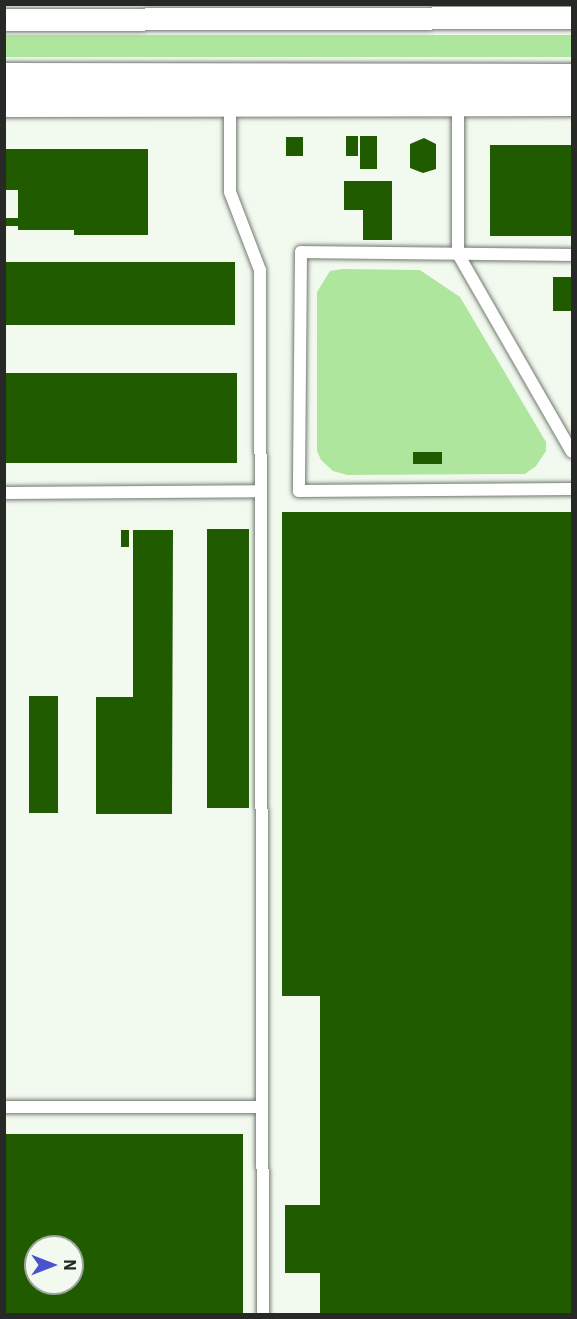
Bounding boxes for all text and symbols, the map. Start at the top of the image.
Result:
north arrow [24,1235,84,1295]
text: N [60,1259,80,1271]

